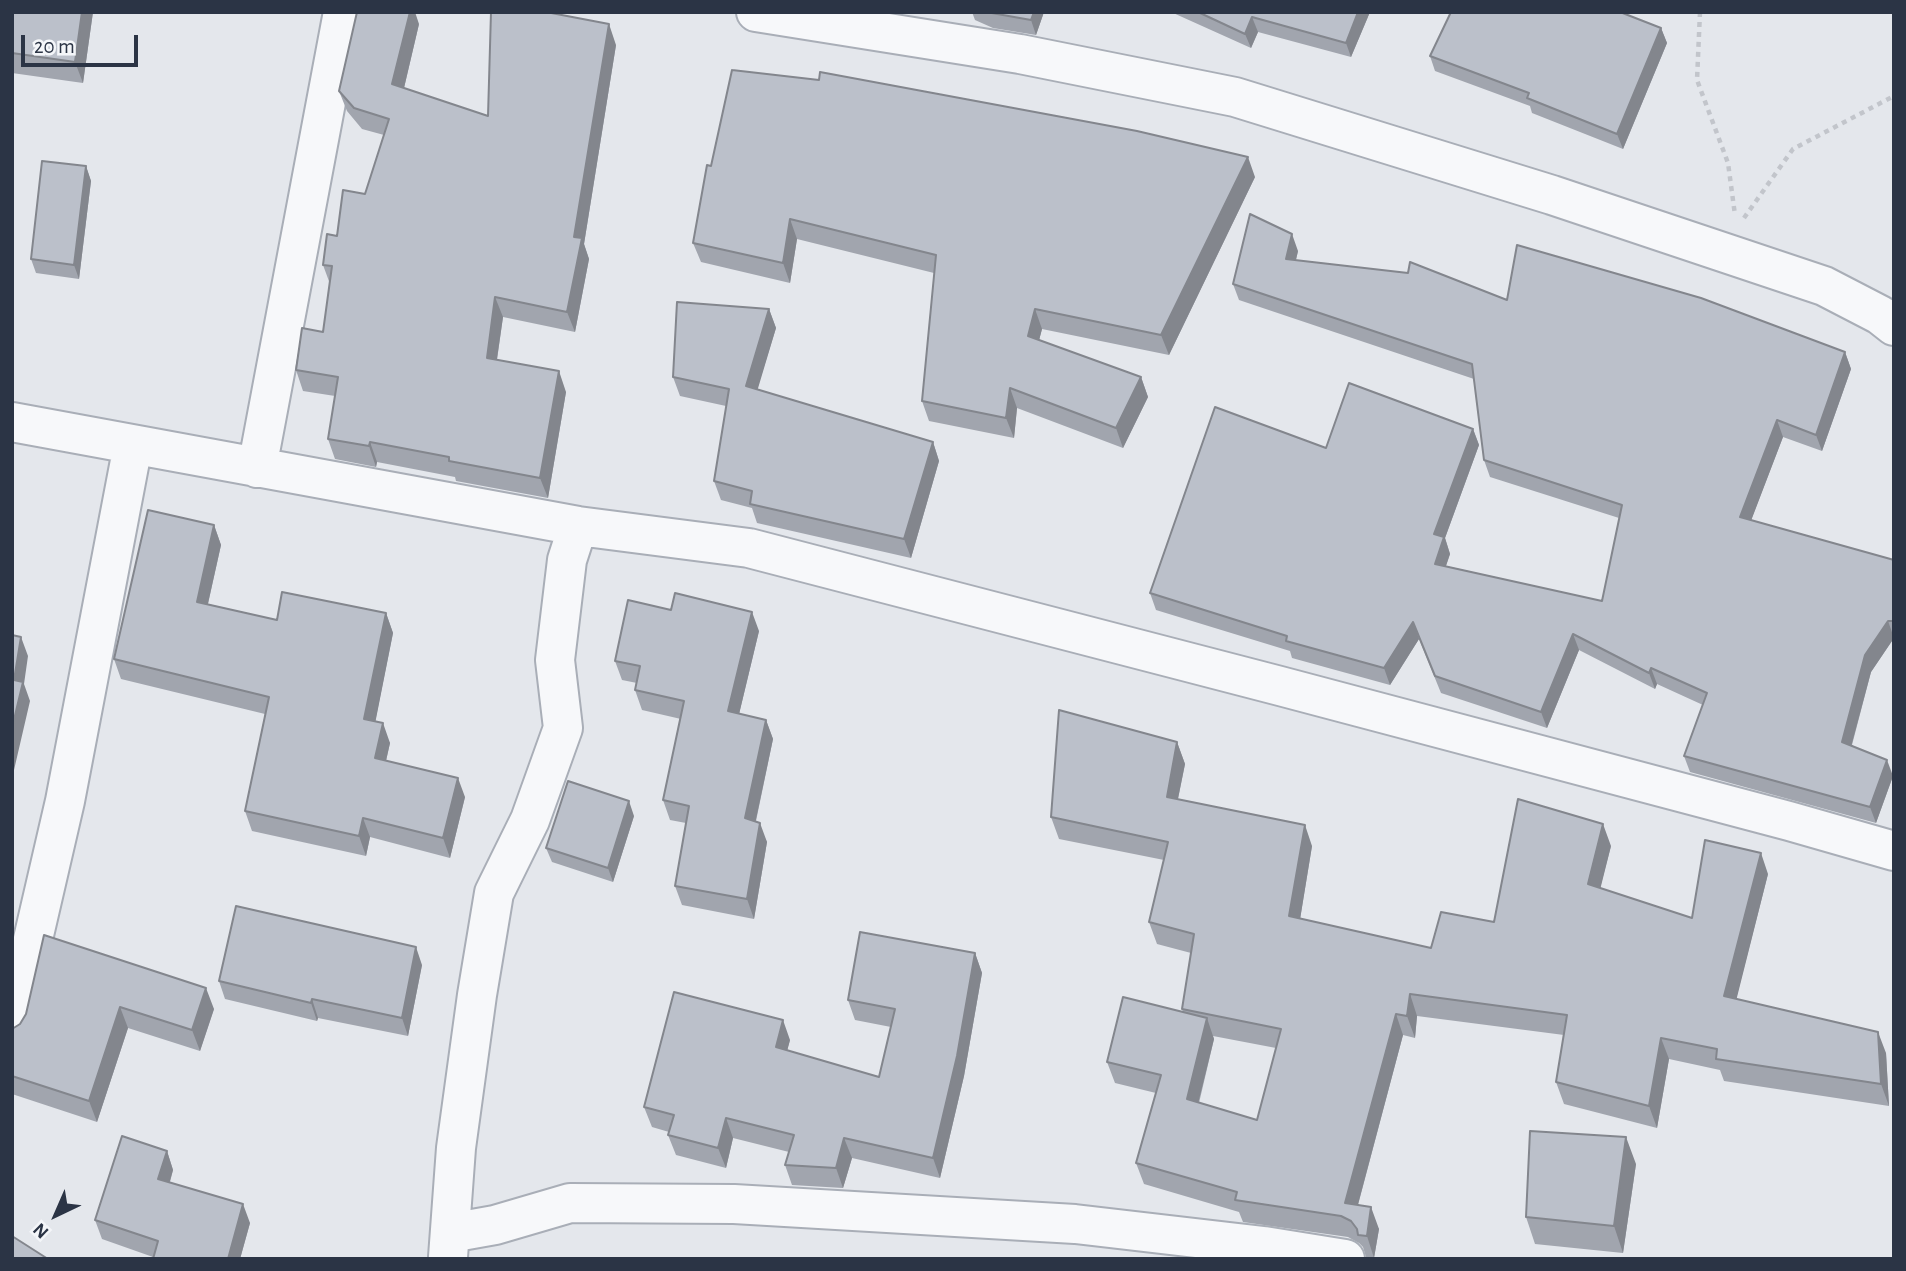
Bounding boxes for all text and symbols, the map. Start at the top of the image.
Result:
scale bar [24,21,142,65]
text: 20 m [34,36,75,57]
north arrow [21,1180,91,1250]
text: N [30,1219,52,1242]

